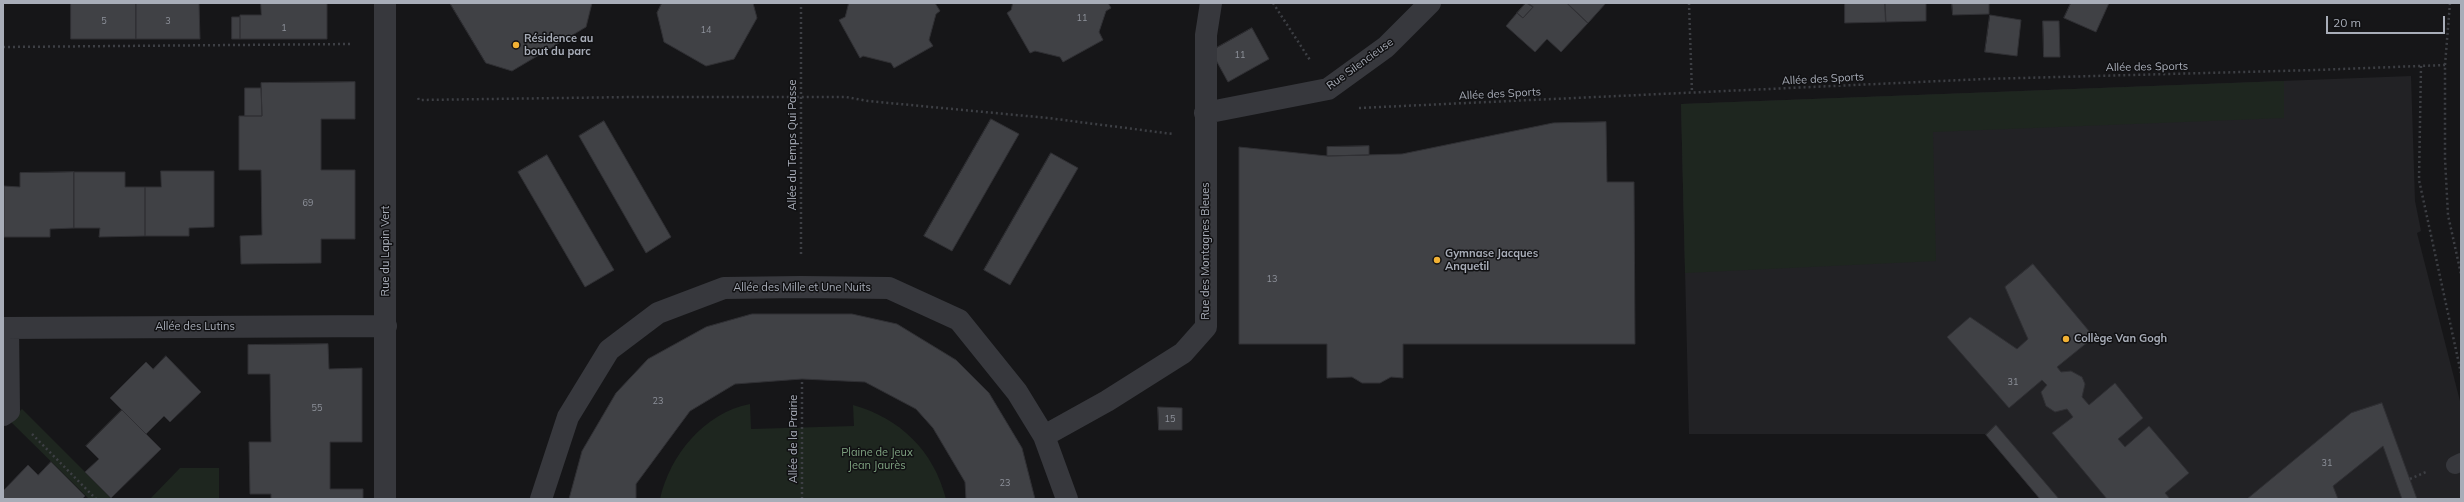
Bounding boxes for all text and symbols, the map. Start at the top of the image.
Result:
scale bar [2328,8,2447,34]
house number: 11 [1077,13,1087,23]
text: 20 m [2333,15,2361,30]
house number: 5 [101,16,107,26]
house number: 3 [165,16,171,26]
house number: 1 [281,23,287,33]
house number: 14 [701,25,711,35]
place label: Résidence au bout du parc [524,32,593,58]
street label: Rue Silencieuse [1324,35,1396,93]
marker: Résidence au bout du parc [511,40,521,50]
house number: 11 [1235,50,1245,60]
street label: Allée des Sports [2106,60,2188,74]
street label: Allée des Sports [1782,70,1864,88]
street label: Allée du Temps Qui Passe [786,79,800,211]
street label: Allée des Sports [1459,85,1541,103]
street label: Rue des Montagnes Bleues [1199,182,1213,320]
house number: 69 [303,198,313,208]
street label: Rue du Lapin Vert [379,206,393,296]
place label: Gymnase Jacques Anquetil [1445,247,1538,273]
marker: Gymnase Jacques Anquetil [1432,255,1442,265]
house number: 13 [1267,274,1277,284]
street label: Allée des Mille et Une Nuits [733,281,871,295]
street label: Allée des Lutins [155,320,235,334]
place label: Collège Van Gogh [2074,332,2167,346]
marker: Collège Van Gogh [2061,334,2071,344]
house number: 31 [2008,377,2018,387]
street label: Allée de la Prairie [787,395,801,483]
house number: 23 [653,396,663,406]
house number: 55 [312,403,322,413]
house number: 15 [1165,414,1175,424]
park label: Plaine de Jeux Jean Jaurès [841,446,913,472]
house number: 31 [2322,458,2332,468]
house number: 23 [1000,478,1010,488]

